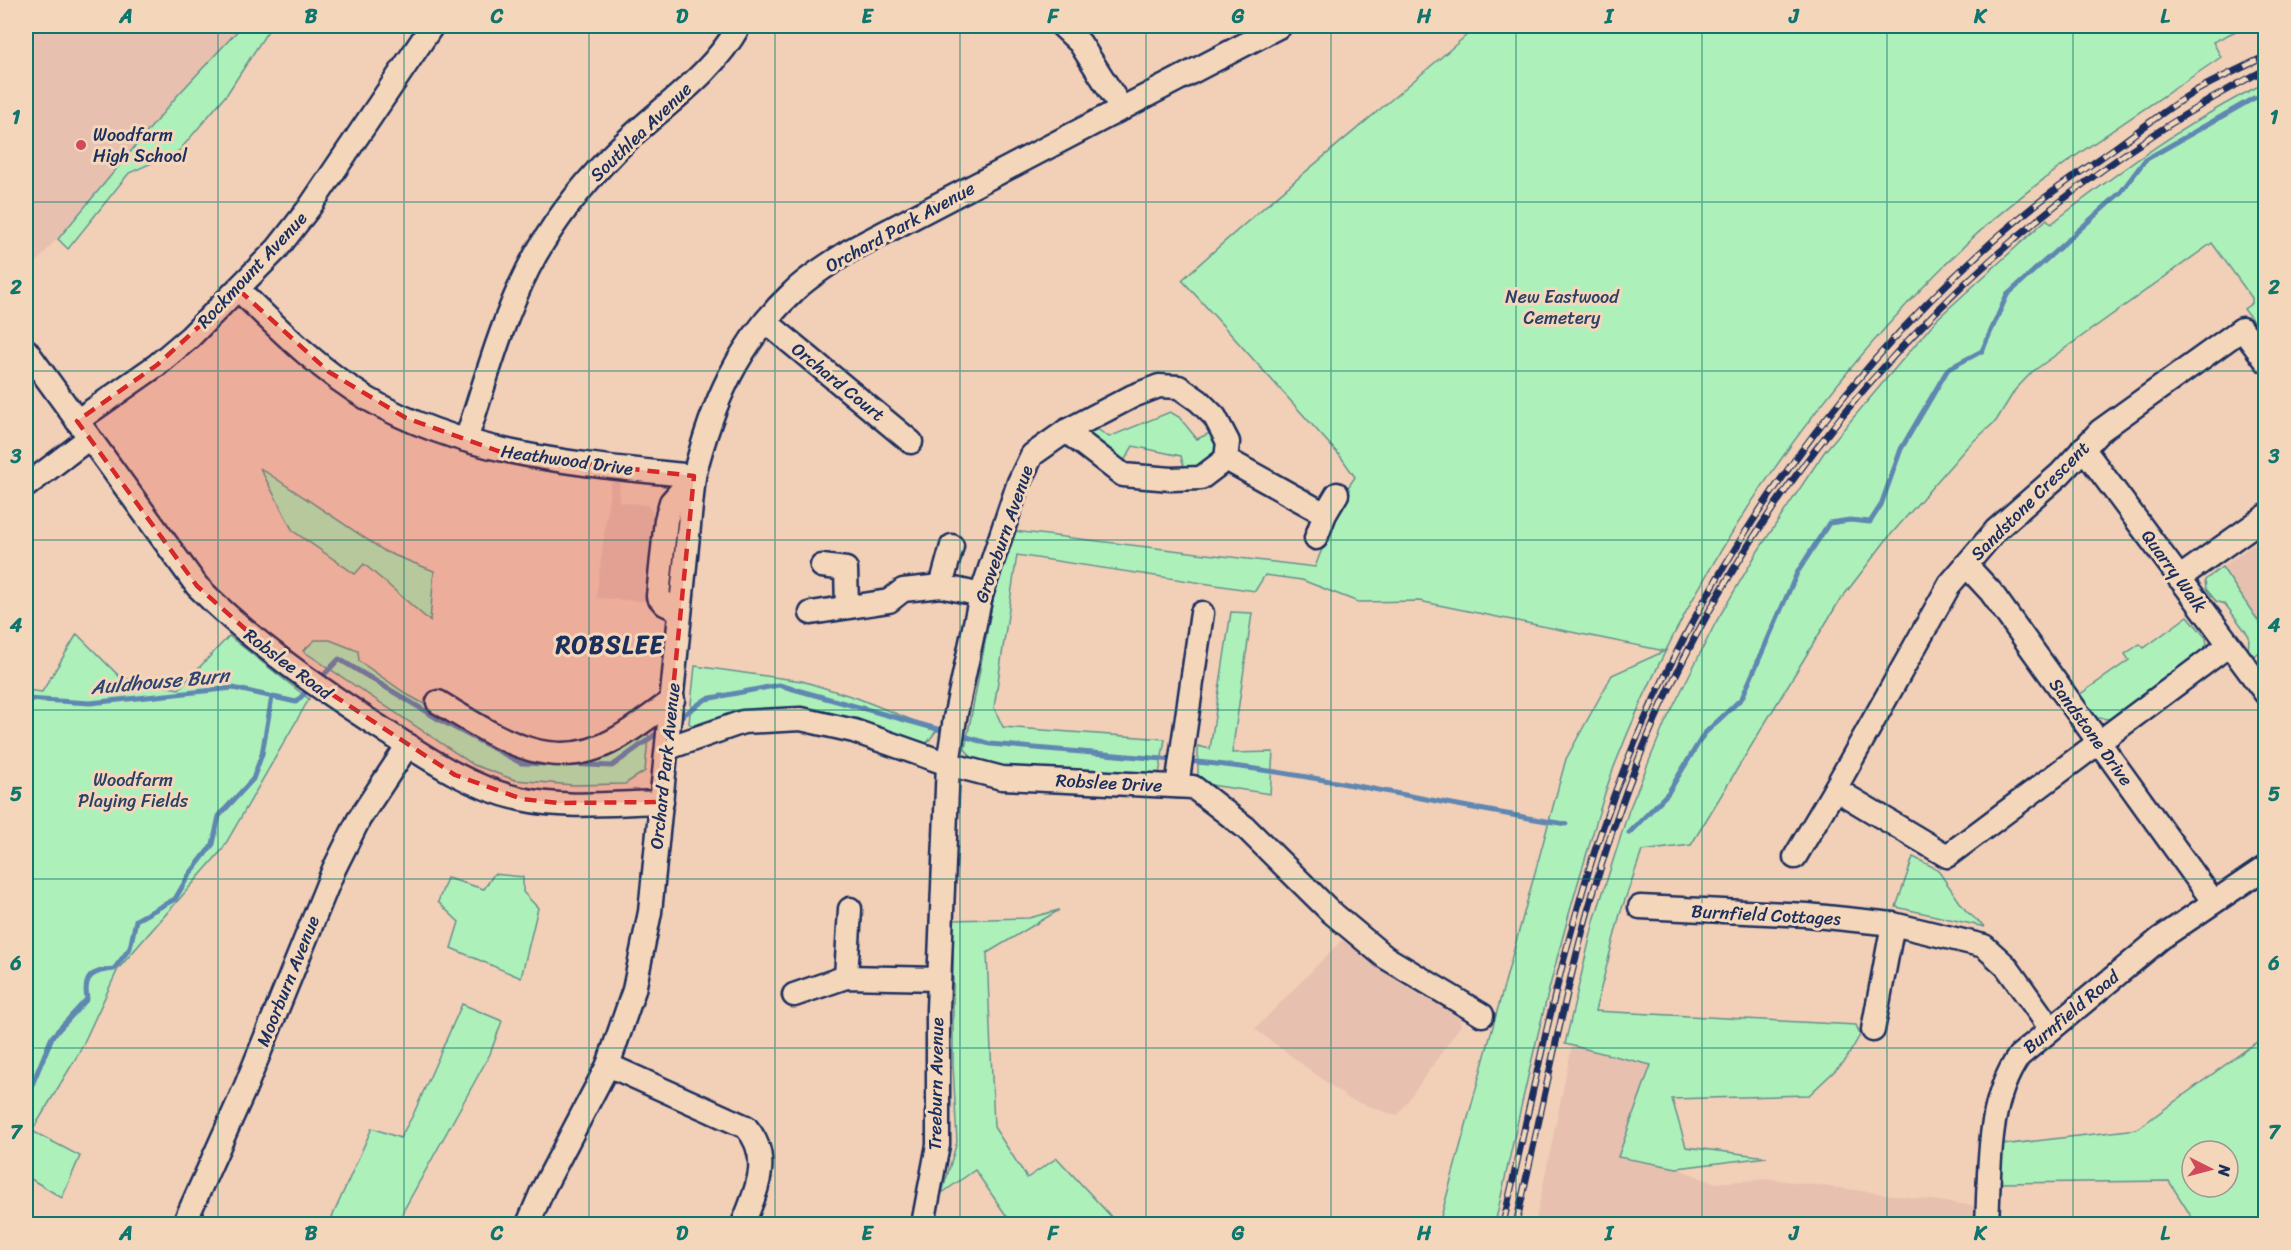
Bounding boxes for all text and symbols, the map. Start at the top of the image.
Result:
text: A [118,0,133,34]
text: B [305,0,318,34]
text: C [490,0,504,34]
text: D [676,0,689,34]
text: E [861,0,874,34]
text: F [1047,0,1060,34]
text: G [1231,0,1245,34]
text: H [1416,0,1432,34]
text: I [1604,0,1615,34]
text: J [1788,0,1800,34]
text: K [1973,0,1988,34]
text: L [2160,0,2170,34]
street label: Southlea Avenue [582,74,700,190]
text: 1 [12,100,21,135]
text: 1 [2270,100,2279,135]
place label: Woodfarm High School [93,119,188,172]
marker: Woodfarm High School [74,138,88,152]
street label: Orchard Park Avenue [819,172,981,282]
street label: Rockmount Avenue [189,204,315,336]
text: 2 [9,270,22,305]
text: 2 [2267,270,2280,305]
park label: New Eastwood Cemetery [1505,281,1620,334]
street label: Orchard Court [784,334,892,430]
street label: Sandstone Crescent [1962,433,2098,569]
street label: Heathwood Drive [499,435,635,485]
text: 3 [10,439,22,474]
text: 3 [2268,439,2280,474]
street label: Groveburn Avenue [965,460,1043,607]
street label: Quarry Walk [2133,523,2216,620]
text: 4 [9,608,23,643]
text: 4 [2267,608,2281,643]
street label: Robslee Road [237,620,341,709]
district label: ROBSLEE [555,624,664,666]
water label: Auldhouse Burn [89,658,233,705]
street label: Sandstone Drive [2041,671,2141,793]
street label: Orchard Park Avenue [640,681,690,851]
park label: Woodfarm Playing Fields [78,764,189,817]
street label: Robslee Drive [1055,764,1163,802]
text: 5 [10,777,22,812]
text: 5 [2268,777,2280,812]
street label: Burnfield Cottages [1690,895,1842,935]
street label: Moorburn Avenue [247,910,329,1051]
text: 6 [9,946,22,981]
text: 6 [2267,946,2280,981]
street label: Burnfield Road [2015,961,2128,1062]
street label: Treeburn Avenue [919,1017,953,1151]
text: 7 [10,1115,23,1150]
text: 7 [2268,1115,2281,1150]
north arrow [2180,1139,2240,1199]
text: N [2209,1162,2240,1178]
text: A [118,1216,133,1250]
text: B [305,1216,318,1250]
text: C [490,1216,504,1250]
text: D [676,1216,689,1250]
text: E [861,1216,874,1250]
text: F [1047,1216,1060,1250]
text: G [1231,1216,1245,1250]
text: H [1416,1216,1432,1250]
text: I [1604,1216,1615,1250]
text: J [1788,1216,1800,1250]
text: K [1973,1216,1988,1250]
text: L [2160,1216,2170,1250]

